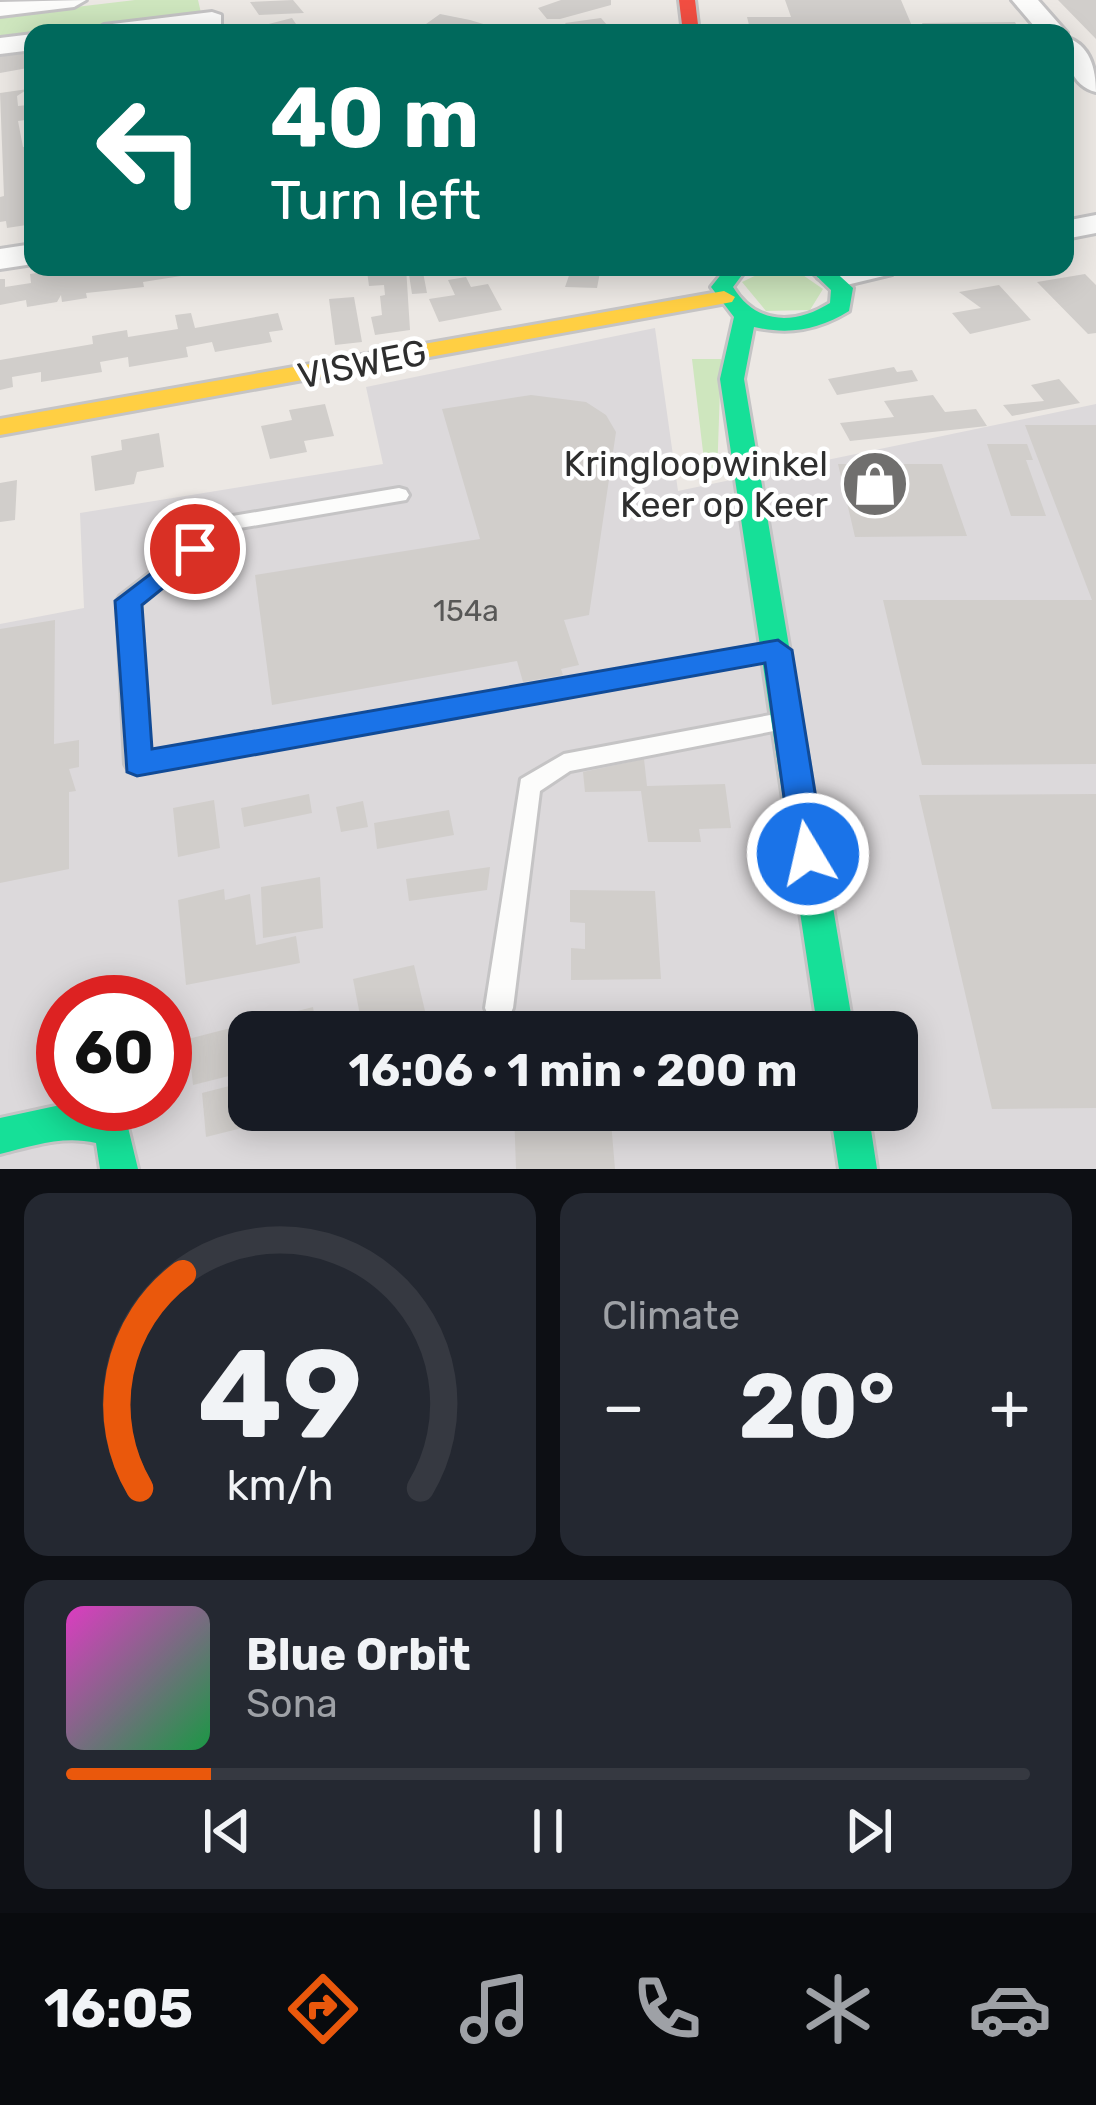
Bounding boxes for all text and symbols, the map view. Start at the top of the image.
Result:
text: 40 m [270,68,479,168]
icon: left [72,72,228,228]
text: Turn left [270,169,481,233]
street label: VISWEG [294,330,430,398]
place label: Kringloopwinkel Keer op Keer [564,442,828,526]
shop icon: Kringloopwinkel Keer op Keer [840,449,910,519]
pin [144,498,246,600]
icon: arrive [162,516,228,582]
house number: 154a [433,593,499,629]
position arrow [745,791,871,917]
speed limit sign: 60 [36,975,192,1131]
text: 16:06 · 1 min · 200 m [349,1044,797,1097]
text: Climate [602,1293,740,1339]
text: 49 [198,1320,362,1468]
text: 20° [739,1353,895,1460]
text: − [602,1367,645,1446]
text: + [989,1367,1030,1446]
text: km/h [226,1459,334,1510]
text: Blue Orbit [246,1628,470,1681]
text: Sona [246,1681,338,1727]
icon: previous [194,1798,260,1864]
icon: pause [515,1798,581,1864]
icon: next [836,1798,902,1864]
icon: directions [281,1967,365,2051]
icon: music [453,1967,537,2051]
icon: phone [625,1967,709,2051]
icon: climate [796,1967,880,2051]
icon: car [968,1967,1052,2051]
text: 16:05 [44,1977,193,2041]

